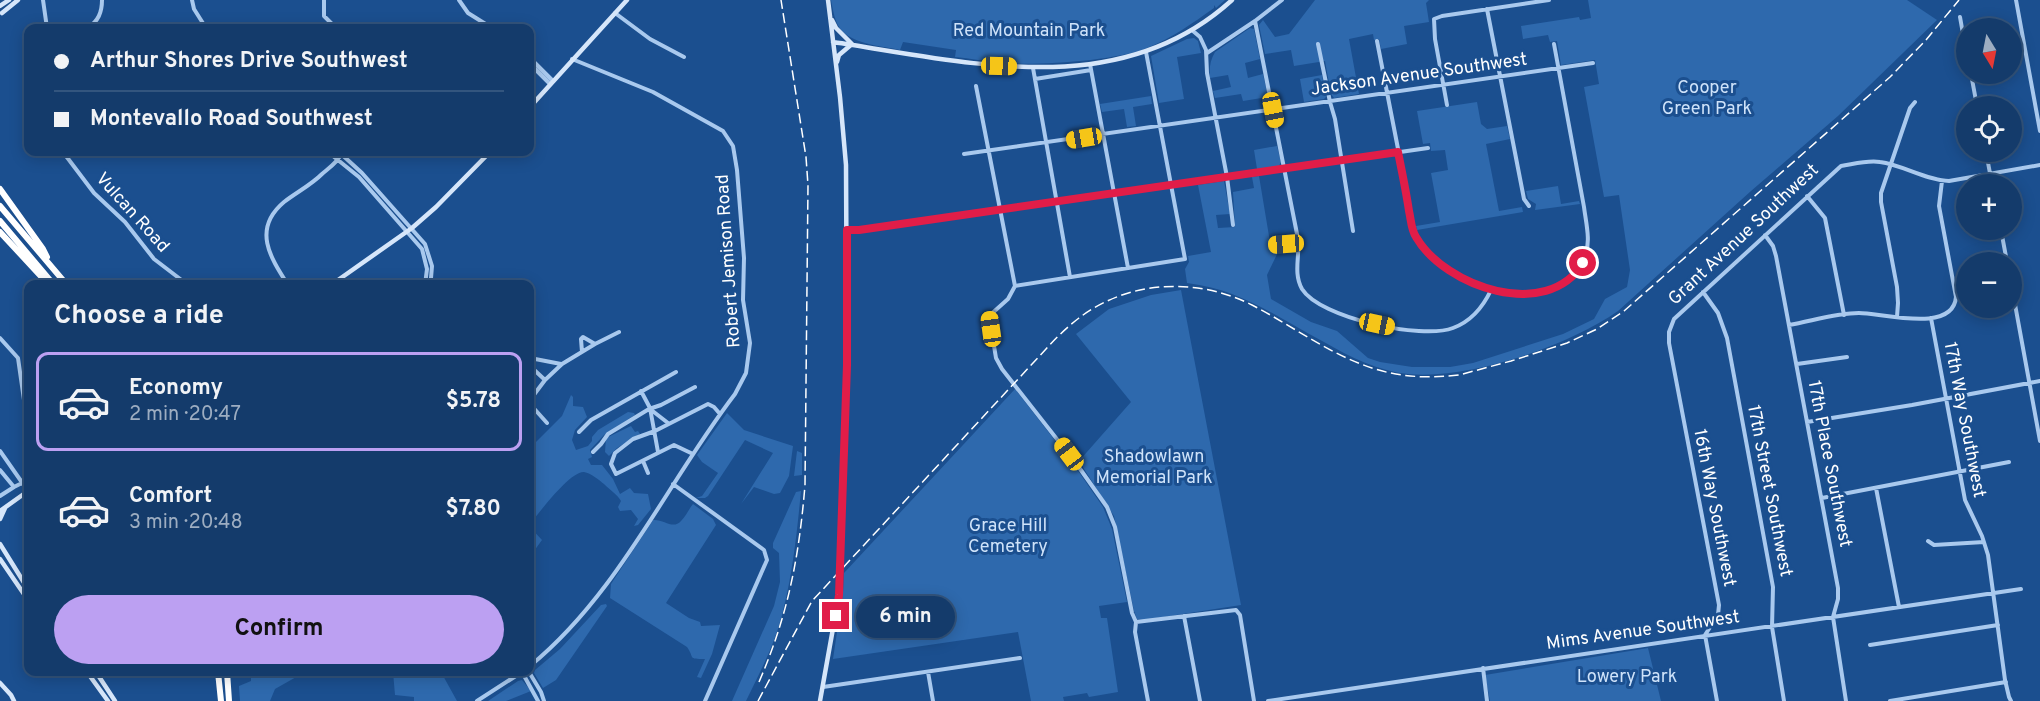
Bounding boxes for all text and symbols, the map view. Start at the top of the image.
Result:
north arrow [1956,18,2022,84]
map controls [1956,18,2022,318]
park label: Red Mountain Park [953,20,1105,43]
text: Arthur Shores Drive Southwest [90,48,408,75]
street label: Jackson Avenue Southwest [1309,48,1529,102]
car [981,56,1017,76]
park label: Cooper Green Park [1662,77,1752,121]
car [1261,91,1285,129]
button: locate [1956,96,2022,162]
text: Montevallo Road Southwest [90,106,373,133]
car [1065,126,1103,150]
street label: Grant Avenue Southwest [1664,159,1824,311]
street label: Vulcan Road [90,168,174,258]
street label: Robert Jemison Road [711,173,747,349]
button: + [1956,174,2022,240]
car [1267,234,1305,254]
route start [1569,249,1596,276]
button: − [1956,252,2022,318]
text: Choose a ride [54,299,224,333]
car [980,310,1002,348]
car [1358,311,1396,337]
street label: 17th Way Southwest [1938,340,1990,500]
icon: car [57,375,111,429]
text: Economy [129,375,223,402]
street label: 17th Place Southwest [1802,379,1856,549]
text: $5.78 [446,388,501,415]
text: 2 min · 20:47 [129,402,241,428]
street label: 17th Street Southwest [1741,403,1797,579]
street label: 16th Way Southwest [1687,427,1741,589]
car [1051,434,1087,474]
park label: Shadowlawn Memorial Park [1096,446,1212,490]
icon: car [57,483,111,537]
text: Comfort [129,483,212,510]
text: $7.80 [445,496,501,523]
text: 3 min · 20:48 [129,510,243,536]
park label: Grace Hill Cemetery [968,515,1048,559]
button: Confirm [54,595,504,664]
callout: 6 min [857,595,956,637]
route end [822,602,849,629]
text: 6 min [879,604,932,630]
street label: Mims Avenue Southwest [1545,606,1741,656]
park label: Lowery Park [1577,666,1677,689]

